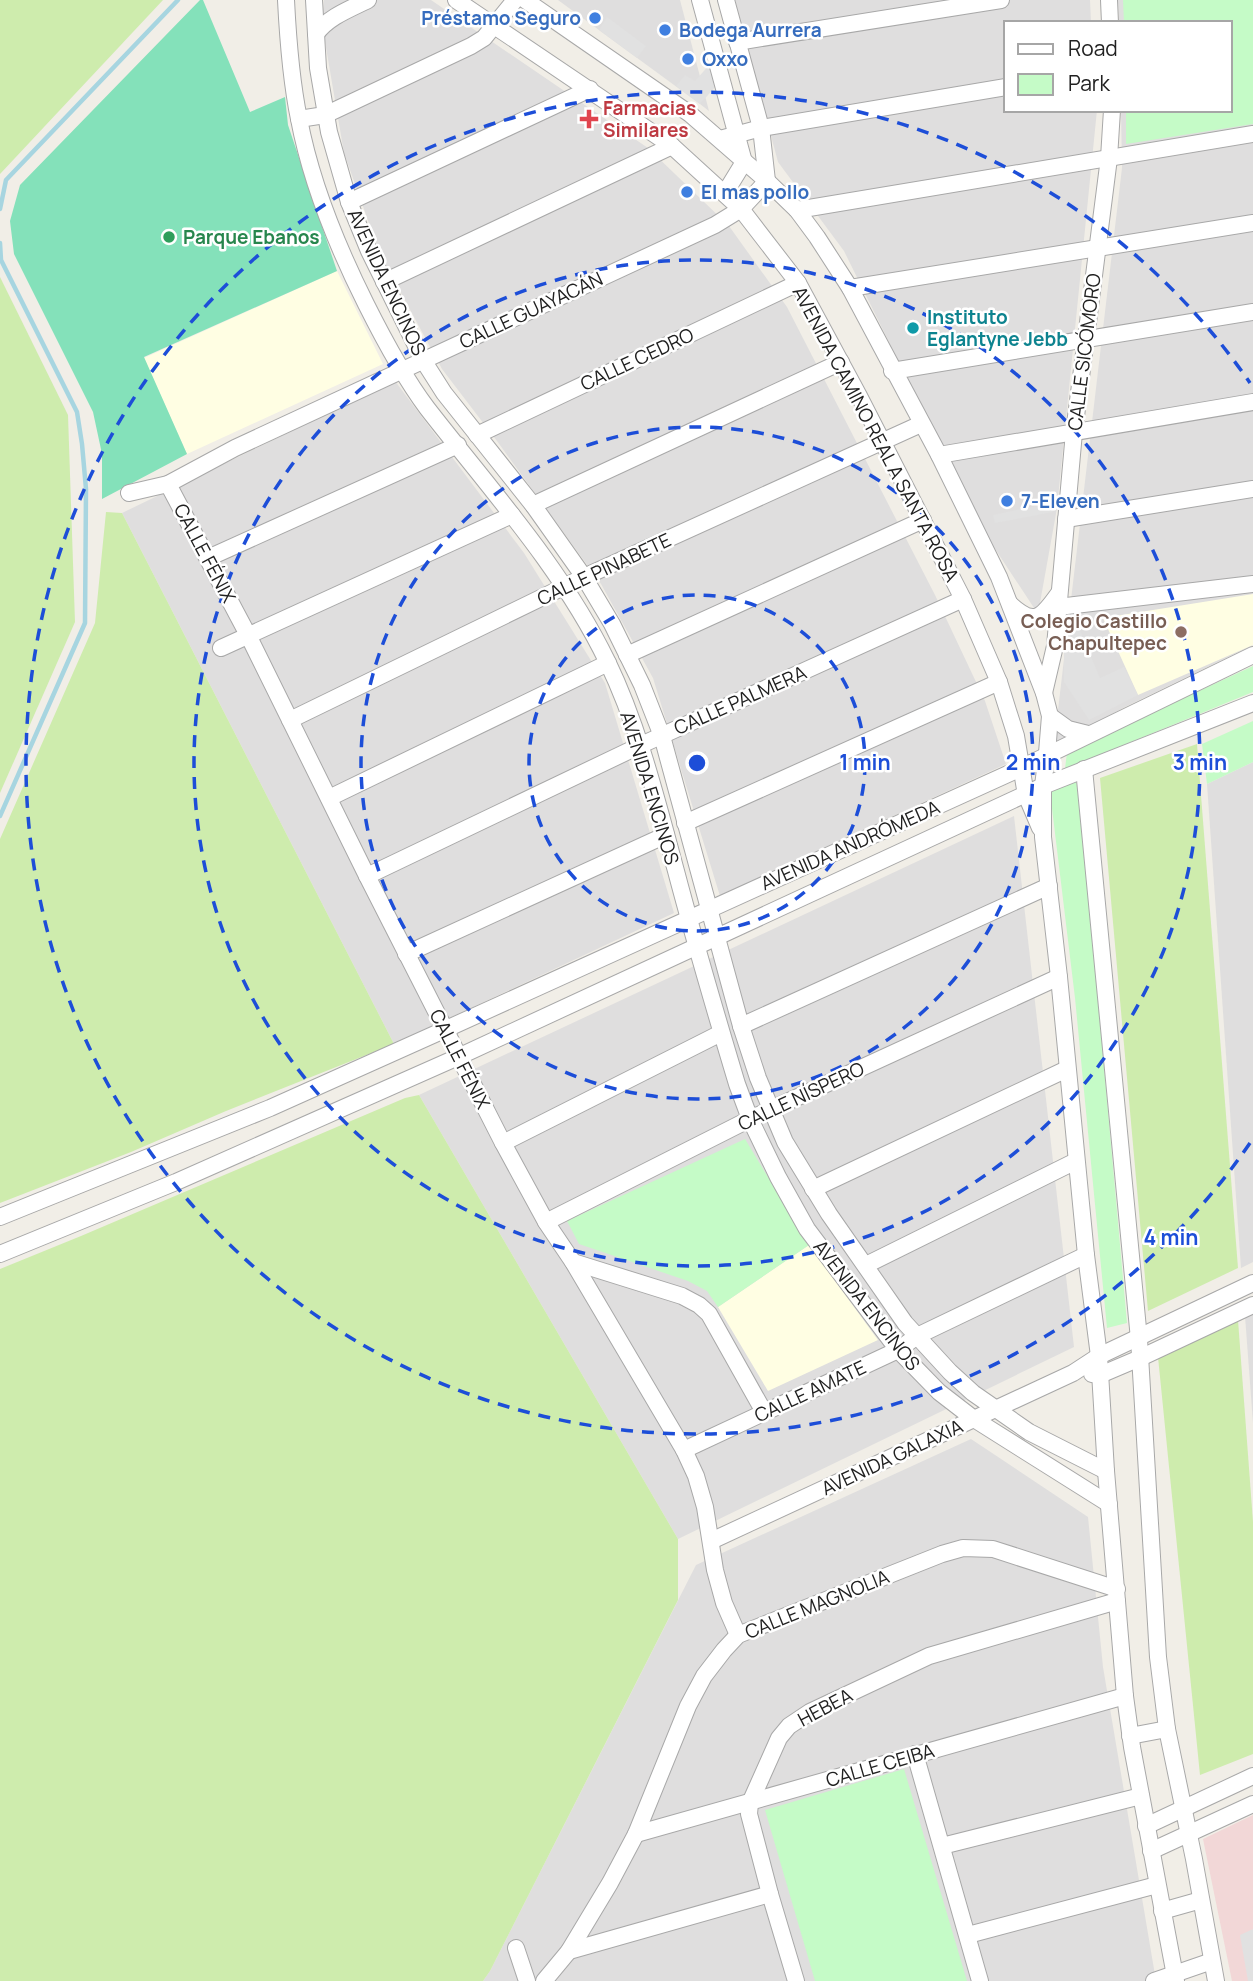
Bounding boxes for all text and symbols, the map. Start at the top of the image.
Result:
place label: Préstamo Seguro [421,5,581,31]
marker: Préstamo Seguro [587,10,603,26]
place label: Bodega Aurrera [679,17,822,43]
legend [1004,21,1232,112]
marker: Bodega Aurrera [657,22,673,38]
text: Road [1068,34,1118,62]
place label: Oxxo [702,46,748,72]
marker: Oxxo [680,51,696,67]
text: Park [1068,69,1110,97]
place label: Farmacias Similares [603,95,696,143]
marker: Farmacias Similares [581,111,597,127]
place label: El mas pollo [701,179,809,205]
marker: El mas pollo [679,184,695,200]
street label: AVENIDA ENCINOS [342,204,432,360]
place label: Parque Ebanos [183,224,320,250]
marker: Parque Ebanos [161,229,177,245]
street label: CALLE GUAYACÁN [455,265,607,355]
street label: CALLE SICÓMORO [1061,272,1107,432]
street label: AVENIDA CAMINO REAL A SANTA ROSA [787,282,965,586]
place label: Instituto Eglantyne Jebb [927,304,1068,352]
marker: Instituto Eglantyne Jebb [905,320,921,336]
street label: CALLE CEDRO [576,321,698,397]
place label: 7-Eleven [1021,488,1100,514]
marker: 7-Eleven [999,493,1015,509]
street label: CALLE FÉNIX [168,499,242,607]
street label: CALLE PINABETE [533,527,675,611]
place label: Colegio Castillo Chapultepec [1021,608,1167,656]
marker: Colegio Castillo Chapultepec [1173,624,1189,640]
street label: CALLE PALMERA [670,659,810,741]
street label: AVENIDA ENCINOS [614,708,686,868]
text: 1 min [839,748,891,776]
text: 2 min [1006,748,1060,776]
text: 3 min [1173,748,1227,776]
centre of rings [685,751,709,775]
street label: AVENIDA ANDRÓMEDA [756,794,944,896]
street label: CALLE FÉNIX [424,1005,496,1114]
street label: CALLE NÍSPERO [734,1055,869,1137]
text: 4 min [1144,1223,1198,1251]
street label: AVENIDA ENCINOS [808,1234,926,1376]
street label: CALLE AMATE [750,1354,870,1428]
street label: AVENIDA GALAXIA [817,1413,967,1501]
street label: CALLE MAGNOLIA [741,1563,893,1645]
street label: HEBEA [793,1682,857,1732]
street label: CALLE CEIBA [823,1737,937,1793]

